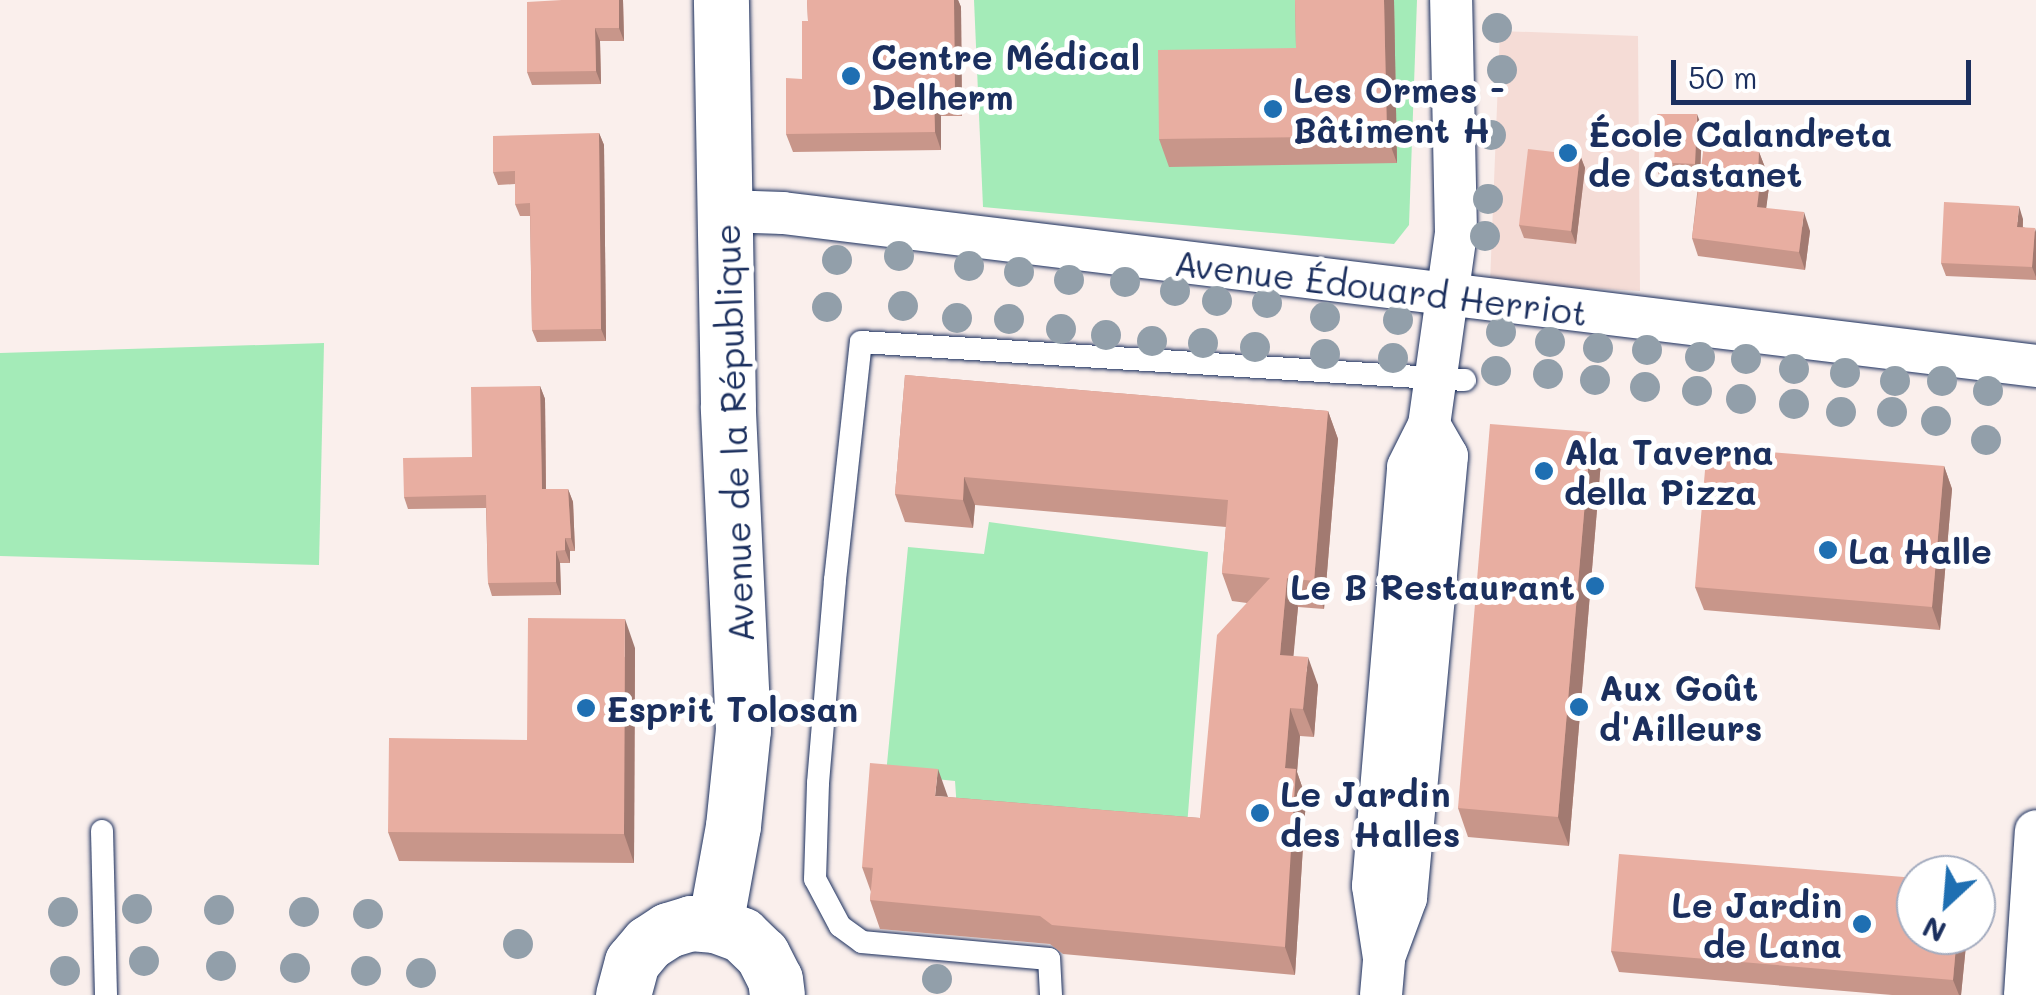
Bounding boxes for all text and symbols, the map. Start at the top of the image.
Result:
place label: Centre Médical Delherm [871,35,1140,117]
scale bar [1676,40,1976,102]
text: 50 m [1688,57,1758,97]
marker: Centre Médical Delherm [840,65,862,87]
place label: Les Ormes - Bâtiment H [1293,68,1505,150]
marker: Les Ormes - Bâtiment H [1262,98,1284,120]
place label: École Calandreta de Castanet [1588,112,1892,194]
marker: École Calandreta de Castanet [1557,142,1579,164]
street label: Avenue de la République [705,223,761,643]
street label: Avenue Édouard Herriot [1172,241,1590,333]
place label: Ala Taverna della Pizza [1564,430,1774,512]
marker: Ala Taverna della Pizza [1533,460,1555,482]
place label: La Halle [1848,529,1992,571]
marker: La Halle [1817,539,1839,561]
place label: Le B Restaurant [1290,565,1575,607]
marker: Le B Restaurant [1584,575,1606,597]
place label: Aux Goût d'Ailleurs [1599,666,1762,748]
place label: Esprit Tolosan [606,687,858,729]
marker: Aux Goût d'Ailleurs [1568,696,1590,718]
marker: Esprit Tolosan [575,697,597,719]
place label: Le Jardin des Halles [1280,772,1460,854]
marker: Le Jardin des Halles [1249,802,1271,824]
north arrow [1896,855,1996,955]
place label: Le Jardin de Lana [1671,883,1842,965]
text: N [1916,909,1951,951]
marker: Le Jardin de Lana [1851,913,1873,935]

